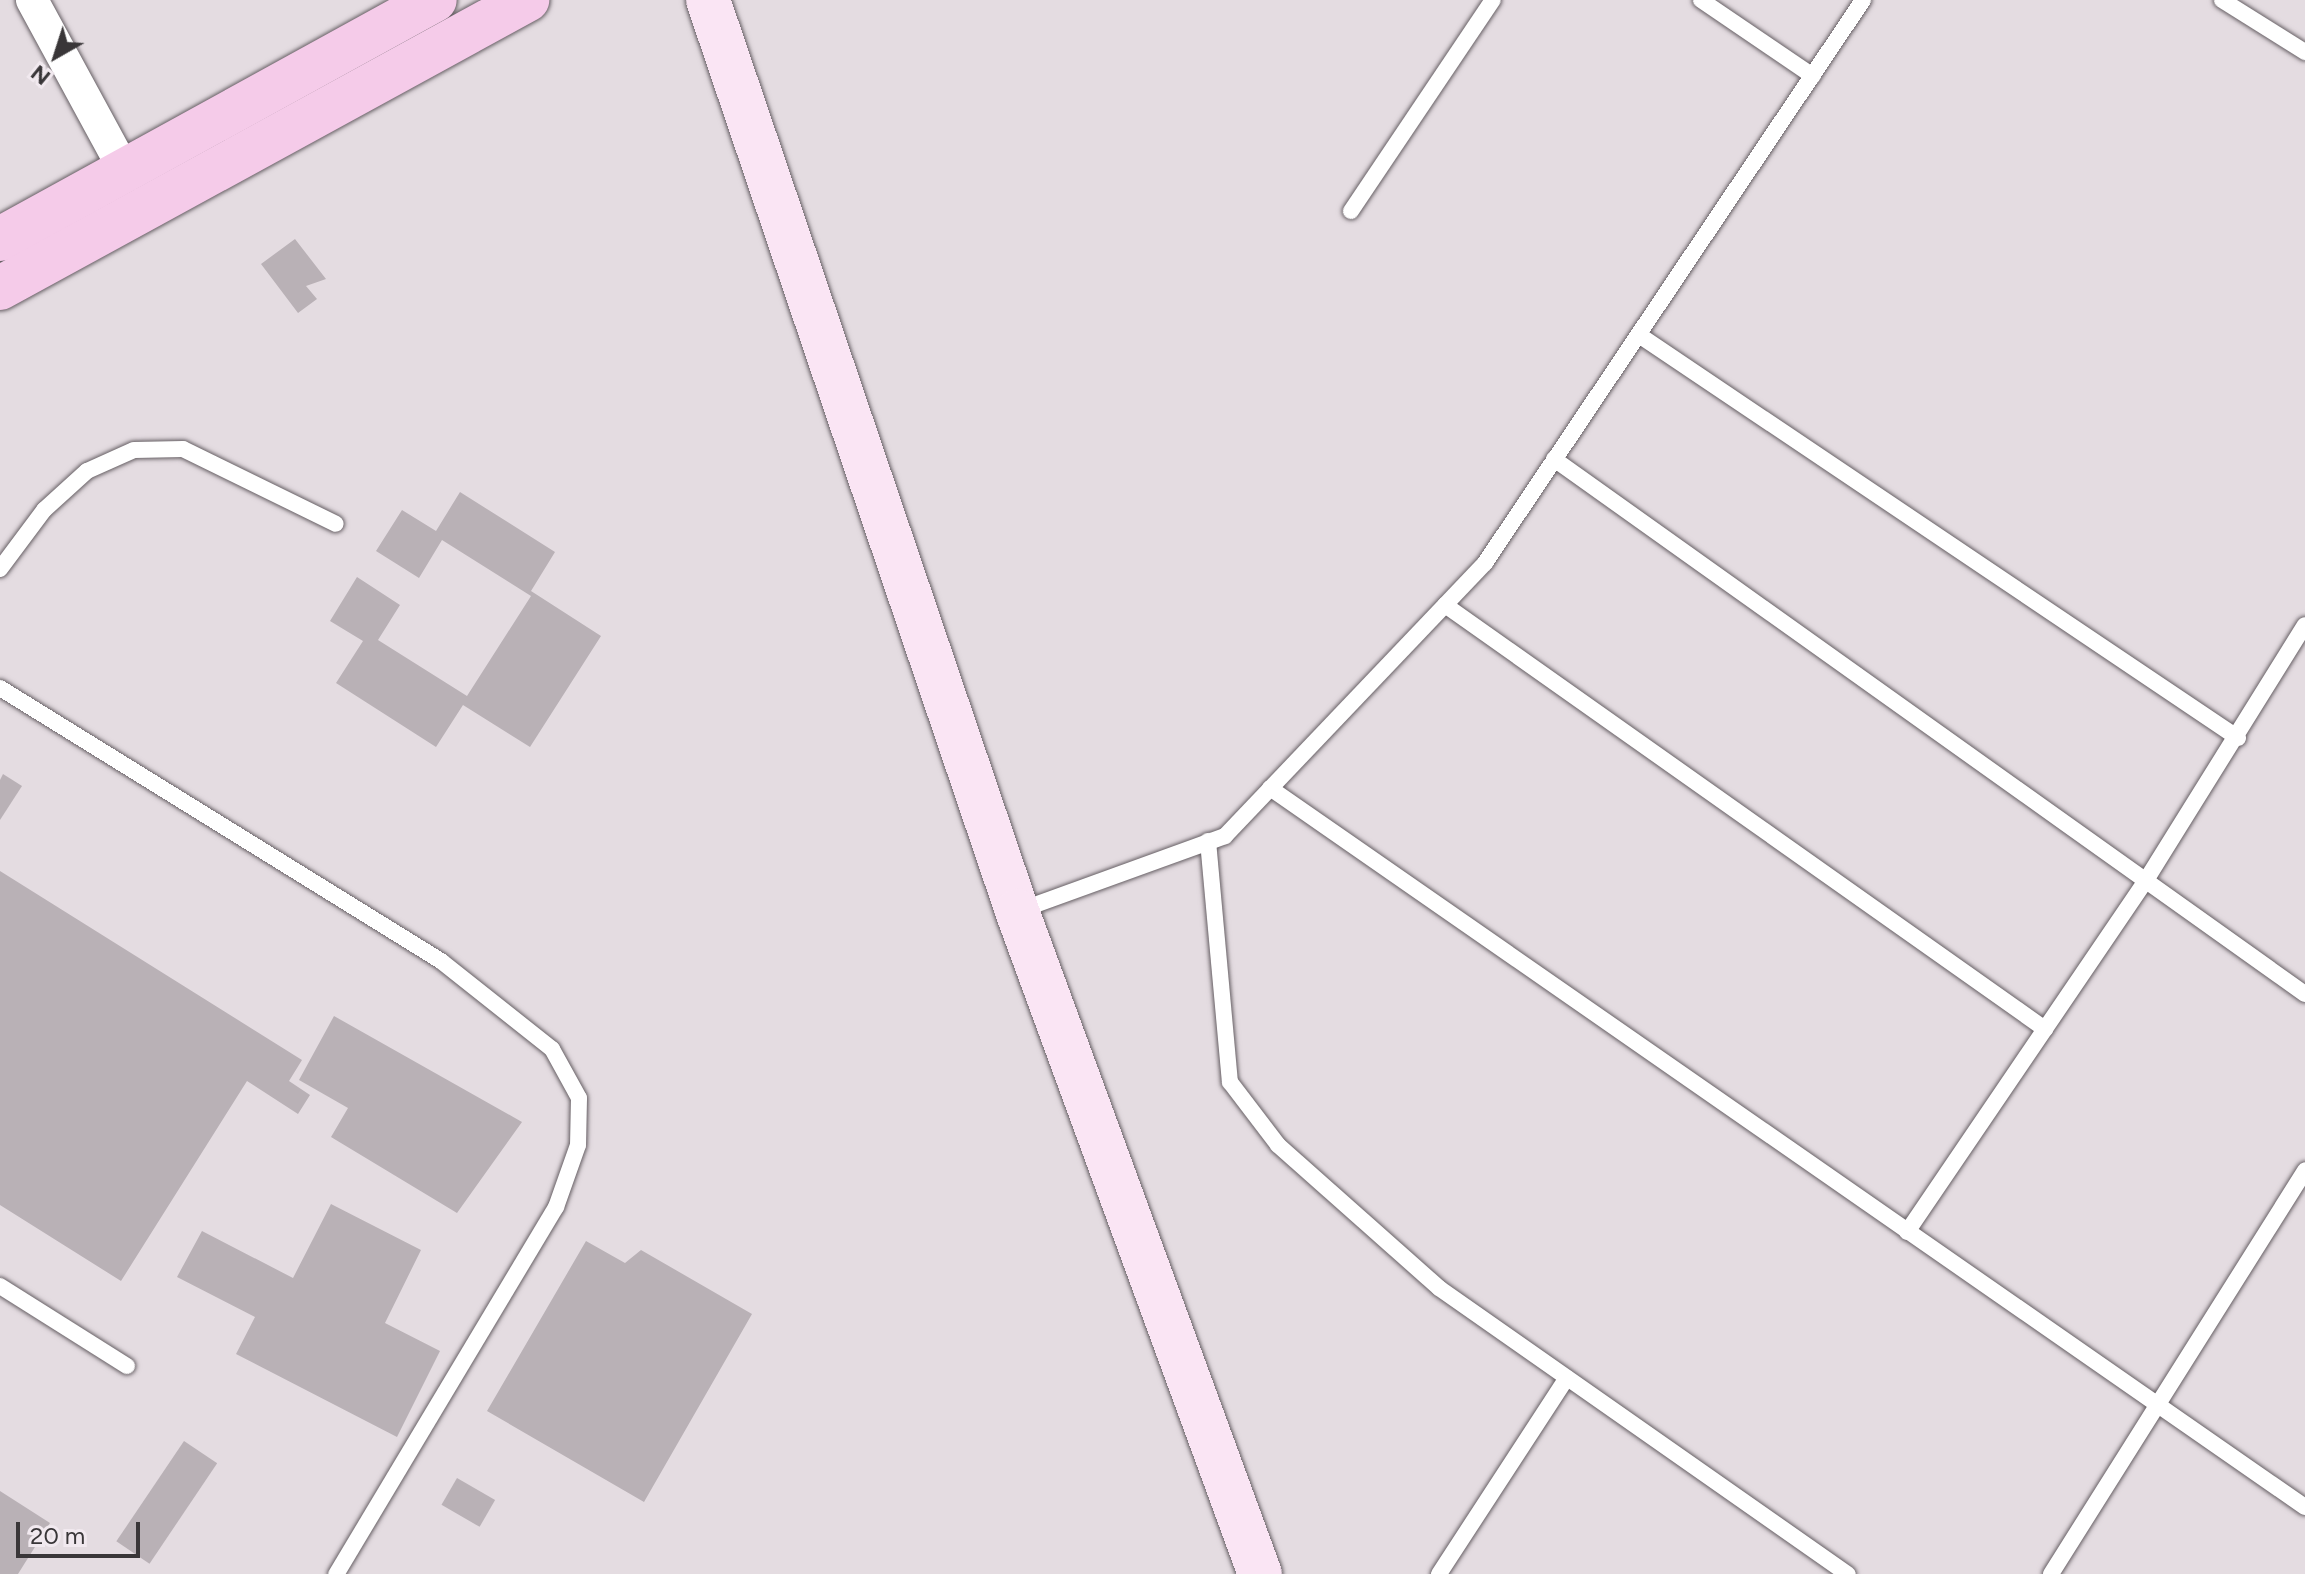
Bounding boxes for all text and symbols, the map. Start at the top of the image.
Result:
north arrow [16,16,96,96]
text: N [25,59,56,91]
scale bar [20,1506,144,1556]
text: 20 m [30,1521,85,1550]

